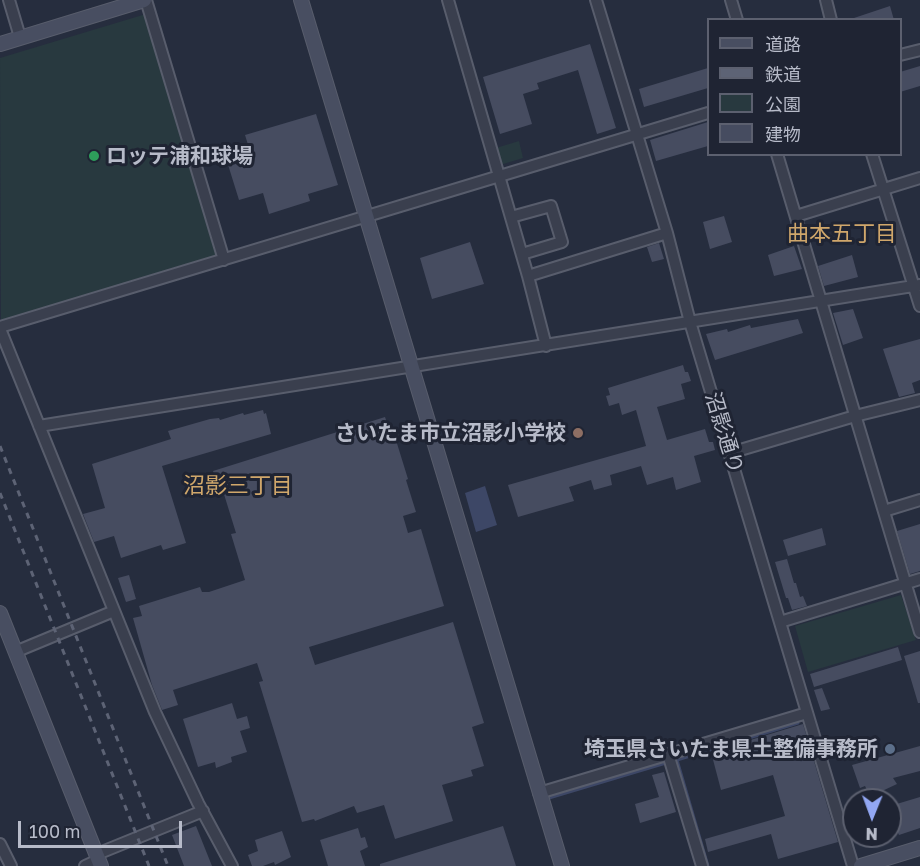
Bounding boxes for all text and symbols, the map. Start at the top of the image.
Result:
legend [707,18,902,156]
text: 道路 [765,33,801,55]
text: 鉄道 [765,63,801,85]
text: 公園 [765,93,801,115]
text: 建物 [765,123,801,145]
place label: ロッテ浦和球場 [106,143,253,169]
marker: ロッテ浦和球場 [87,149,101,163]
district label: 曲本五丁目 [787,221,897,247]
street label: 沼影通り [700,389,748,477]
place label: さいたま市立沼影小学校 [335,420,566,446]
marker: さいたま市立沼影小学校 [571,426,585,440]
district label: 沼影三丁目 [183,473,293,499]
place label: 埼玉県さいたま県土整備事務所 [584,736,878,762]
marker: 埼玉県さいたま県土整備事務所 [883,742,897,756]
north arrow [842,788,902,848]
scale bar [21,809,184,847]
text: 100 m [29,820,80,842]
text: N [865,824,878,844]

